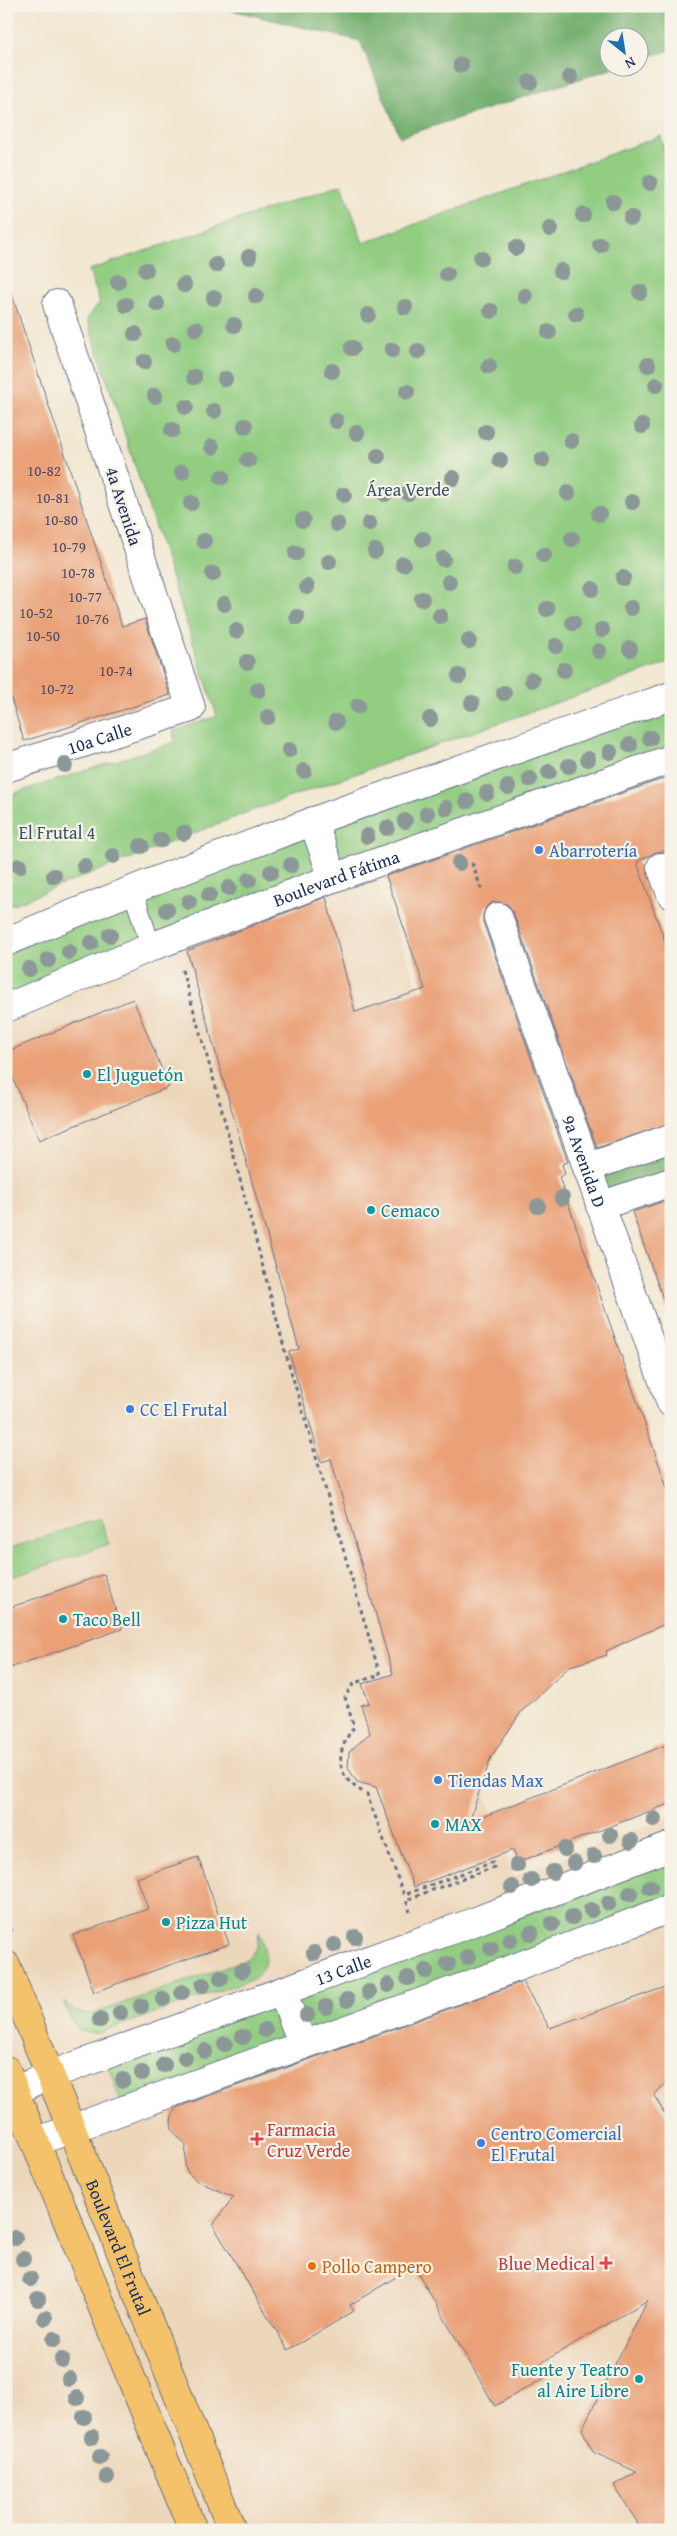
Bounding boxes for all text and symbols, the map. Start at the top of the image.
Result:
north arrow [600,28,650,78]
text: N [621,52,640,75]
house number: 10-82 [27,460,61,481]
street label: 4a Avenida [99,463,150,549]
park label: Área Verde [366,476,450,503]
house number: 10-81 [36,487,70,508]
house number: 10-80 [44,509,78,530]
house number: 10-79 [52,536,86,557]
house number: 10-78 [61,562,95,583]
house number: 10-77 [68,586,102,607]
house number: 10-52 [19,602,53,623]
house number: 10-76 [75,608,109,629]
house number: 10-50 [26,625,60,646]
house number: 10-74 [99,660,133,681]
house number: 10-72 [40,678,74,699]
street label: 10a Calle [63,715,135,761]
park label: El Frutal 4 [19,819,95,846]
place label: Abarrotería [549,837,638,864]
street label: Boulevard Fátima [269,842,403,913]
marker: Abarrotería [533,844,545,856]
place label: El Juguetón [97,1061,183,1088]
marker: El Juguetón [81,1068,93,1080]
street label: 9a Avenida D [556,1111,614,1211]
place label: Cemaco [381,1197,440,1224]
marker: Cemaco [365,1204,377,1216]
place label: CC El Frutal [140,1396,228,1423]
marker: CC El Frutal [124,1403,136,1415]
place label: Taco Bell [73,1606,141,1633]
marker: Taco Bell [57,1613,69,1625]
place label: Tiendas Max [448,1767,544,1794]
marker: Tiendas Max [432,1774,444,1786]
place label: MAX [445,1811,482,1838]
marker: MAX [429,1818,441,1830]
place label: Pizza Hut [176,1909,248,1936]
marker: Pizza Hut [160,1916,172,1928]
street label: 13 Calle [311,1947,375,1992]
place label: Farmacia Cruz Verde [267,2116,350,2164]
place label: Centro Comercial El Frutal [491,2120,622,2168]
marker: Farmacia Cruz Verde [251,2133,263,2145]
marker: Centro Comercial El Frutal [475,2137,487,2149]
street label: Boulevard El Frutal [80,2175,158,2319]
place label: Blue Medical [498,2250,595,2277]
place label: Pollo Campero [322,2253,432,2280]
marker: Blue Medical [599,2256,613,2270]
marker: Pollo Campero [306,2260,318,2272]
place label: Fuente y Teatro al Aire Libre [511,2356,629,2404]
marker: Fuente y Teatro al Aire Libre [633,2373,645,2385]

